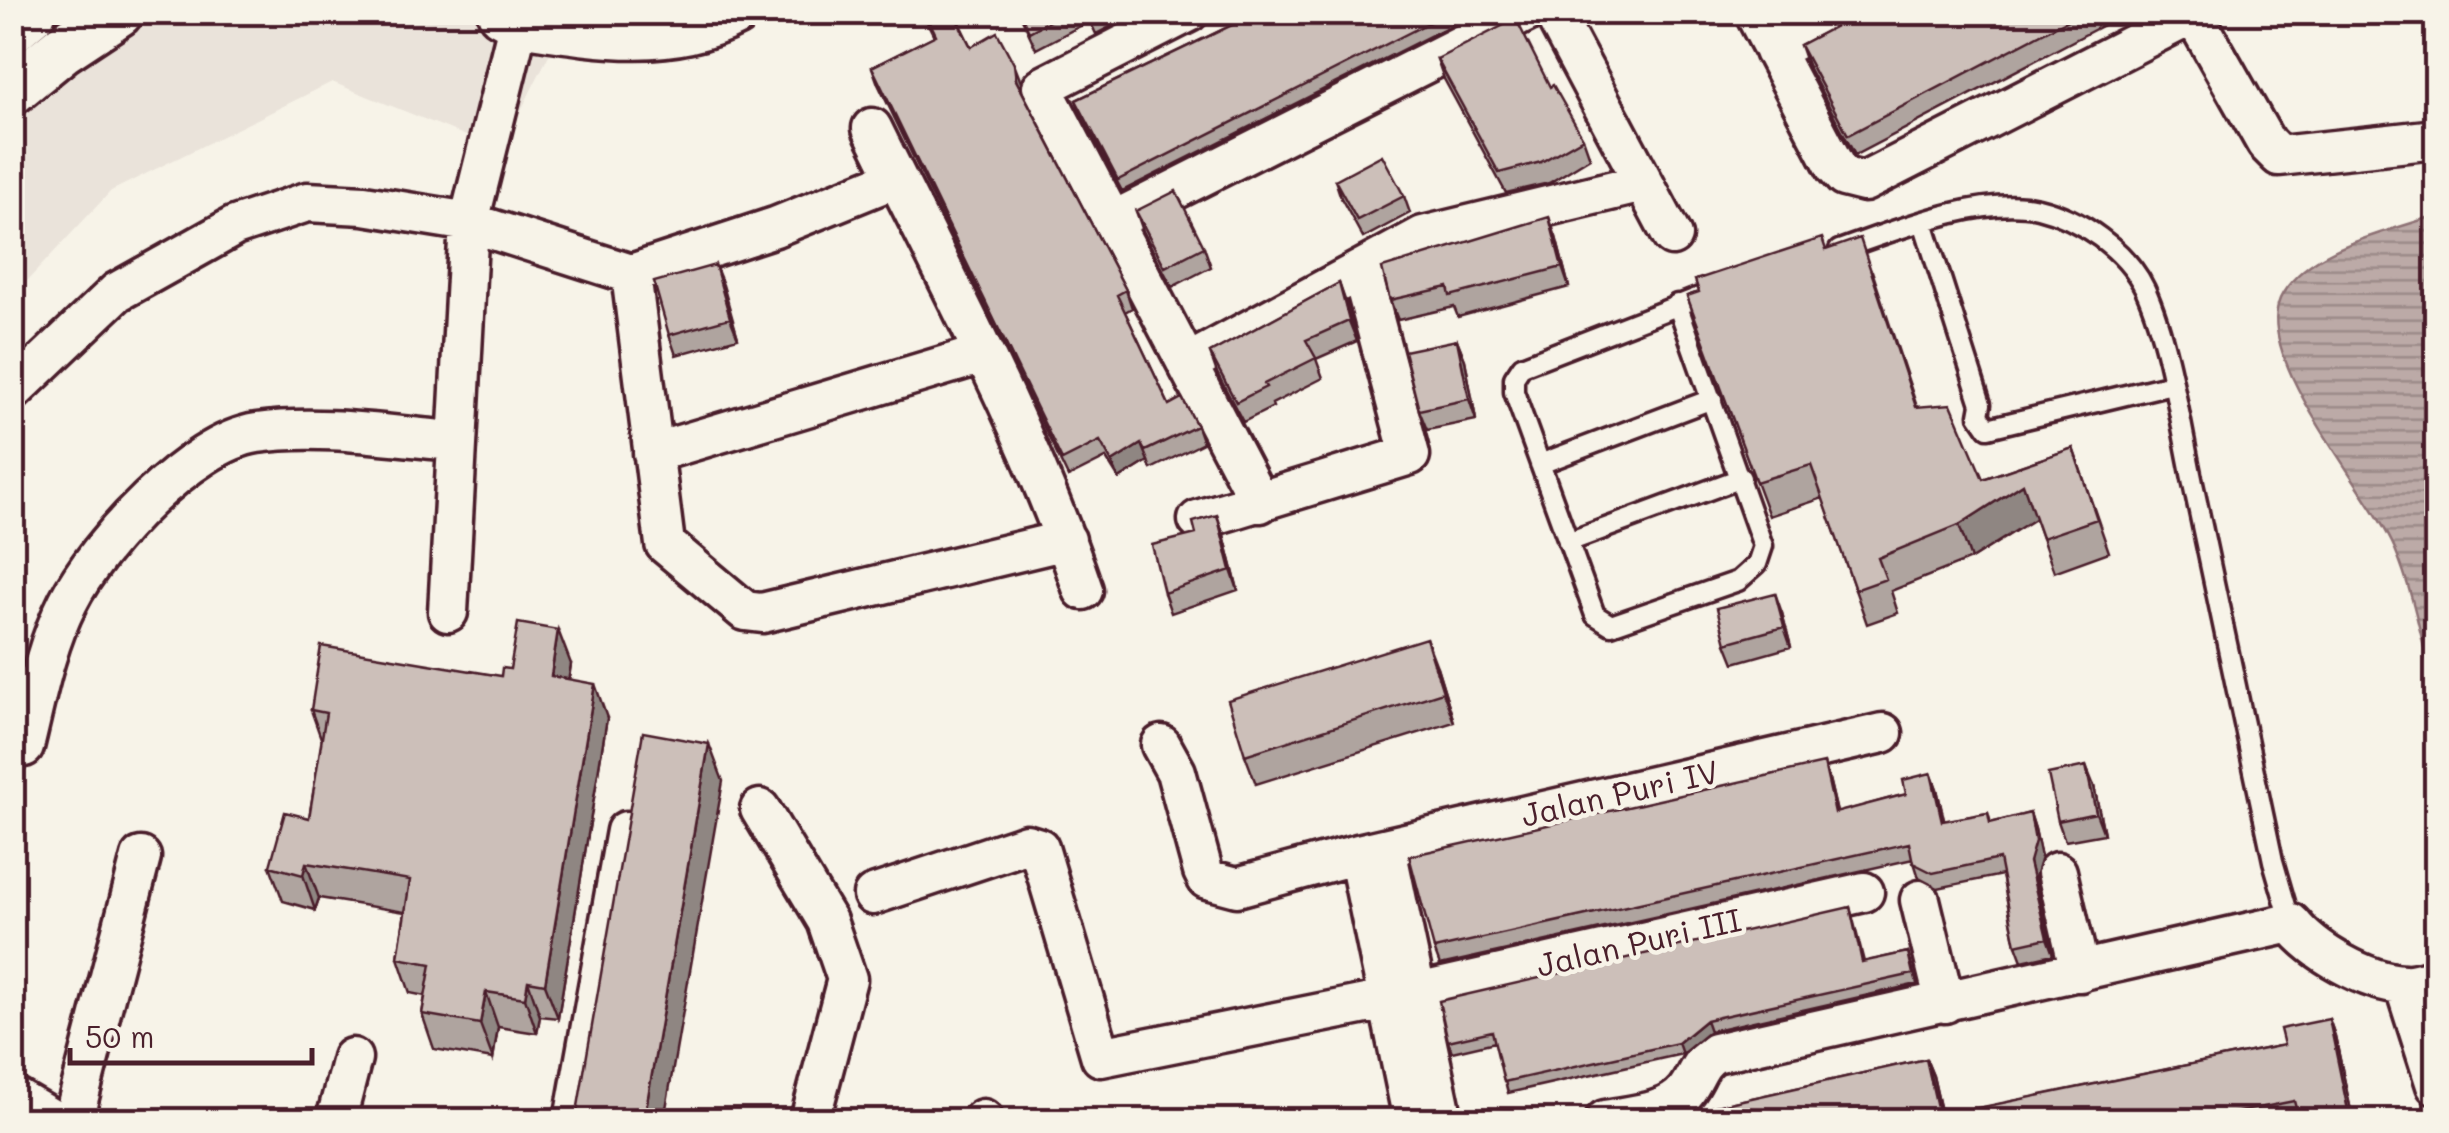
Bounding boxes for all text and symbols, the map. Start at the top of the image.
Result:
street label: Jalan Puri IV [1517,749,1722,835]
street label: Jalan Puri III [1532,897,1745,985]
scale bar [70,1003,312,1065]
text: 50 m [85,1016,155,1056]

